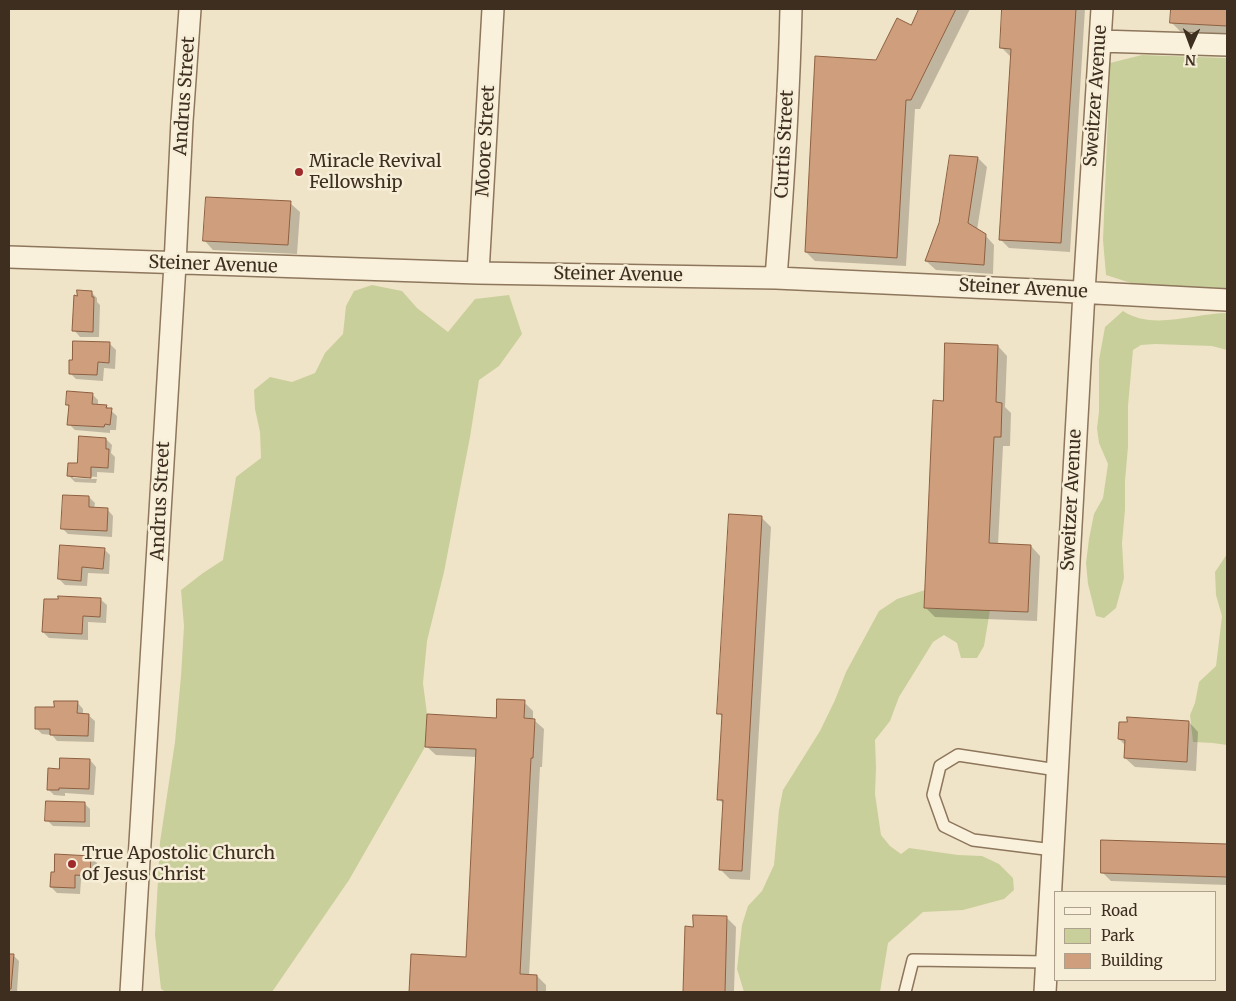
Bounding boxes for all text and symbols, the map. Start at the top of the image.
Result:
north arrow [1166,20,1216,70]
street label: Sweitzer Avenue [1080,24,1112,168]
street label: Andrus Street [170,36,200,156]
text: N [1185,51,1196,69]
street label: Moore Street [472,85,500,197]
street label: Curtis Street [771,89,799,199]
place label: Miracle Revival Fellowship [309,151,442,193]
marker: Miracle Revival Fellowship [293,166,305,178]
street label: Steiner Avenue [148,252,278,278]
street label: Steiner Avenue [553,263,683,287]
street label: Steiner Avenue [958,275,1088,303]
street label: Sweitzer Avenue [1057,428,1087,572]
street label: Andrus Street [147,441,175,561]
place label: True Apostolic Church of Jesus Christ [82,843,275,886]
marker: True Apostolic Church of Jesus Christ [66,858,78,870]
legend [1054,891,1216,981]
text: Road [1101,901,1137,920]
text: Park [1101,926,1134,945]
text: Building [1101,951,1163,970]

